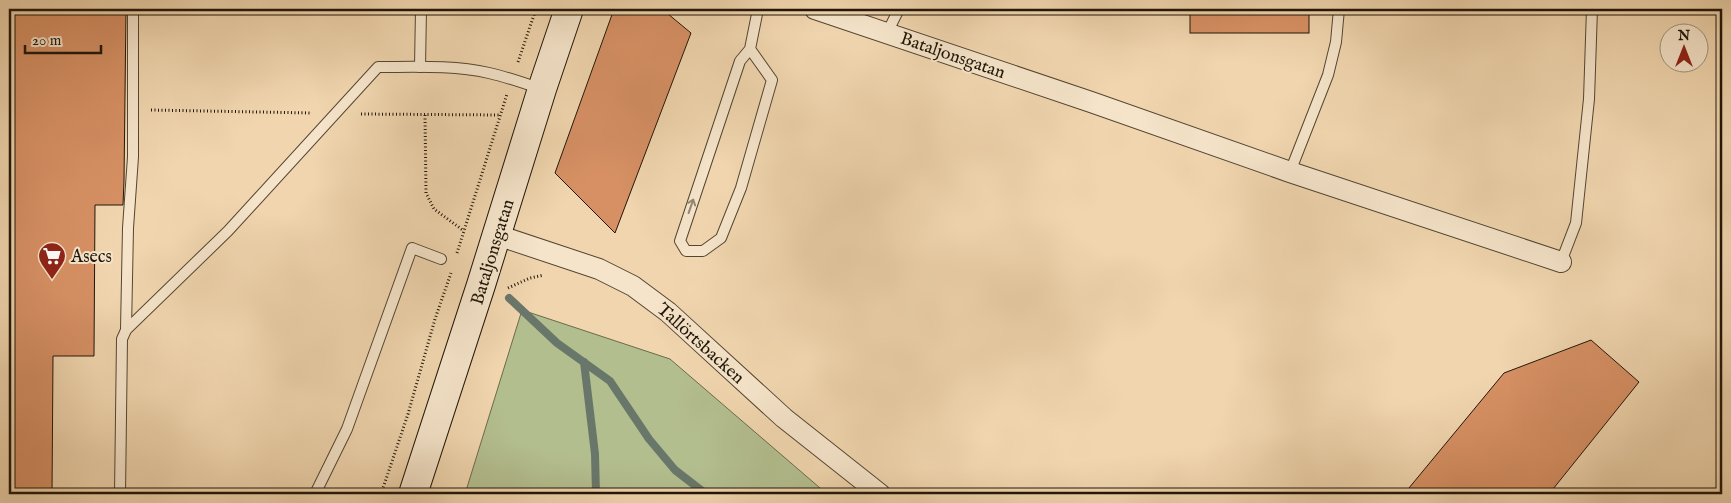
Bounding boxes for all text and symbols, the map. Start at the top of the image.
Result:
scale bar [25,22,101,54]
north arrow [1658,22,1708,72]
text: N [1677,27,1690,45]
street label: Bataljonsgatan [897,28,1008,85]
text: 20 m [32,31,62,50]
street label: Bataljonsgatan [466,196,521,308]
one-way arrow [687,198,697,214]
supermarket icon: Asecs [37,241,67,280]
place label: Asecs [70,246,112,269]
street label: Tallörtsbacken [651,299,749,390]

